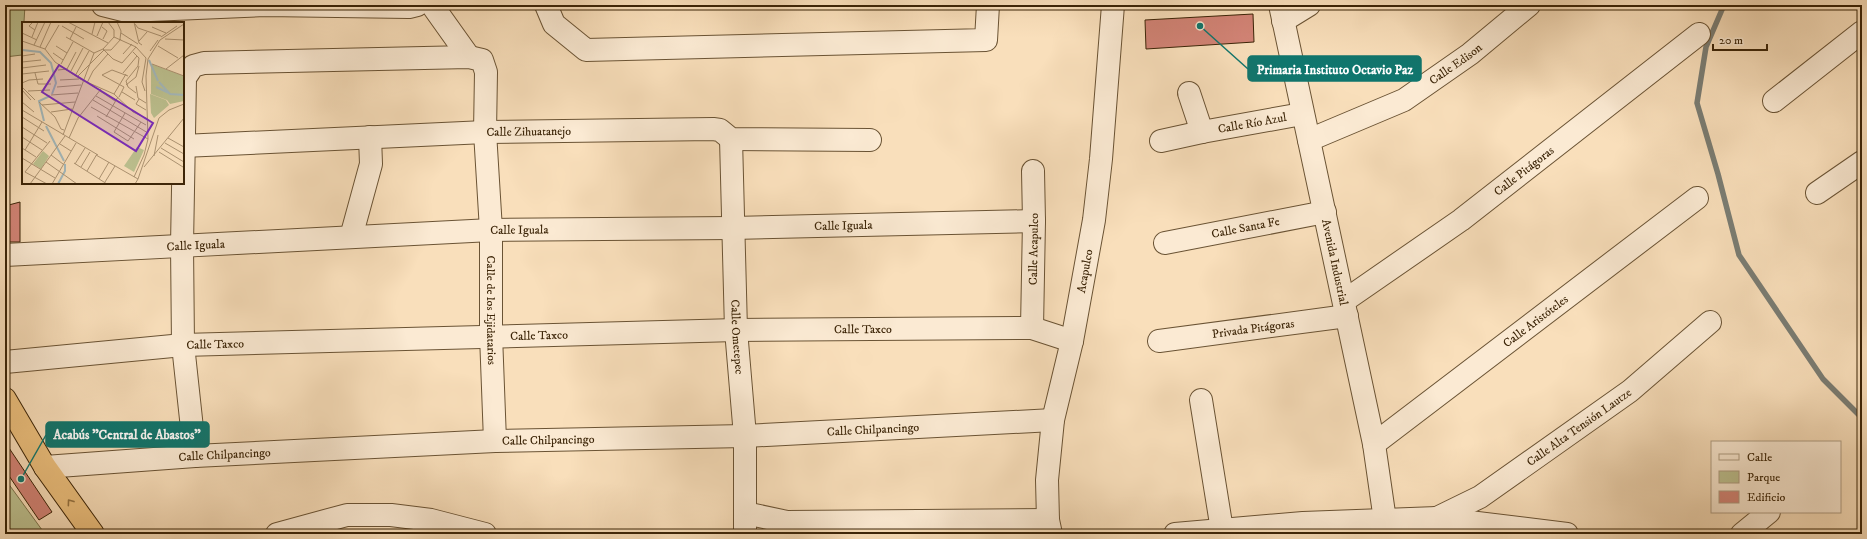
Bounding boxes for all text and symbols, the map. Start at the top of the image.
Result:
inset map [22,22,184,184]
scale bar [1713,26,1767,52]
text: 20 m [1719,33,1743,48]
street label: Calle Edison [1426,40,1486,88]
callout: Primaria Instituto Octavio Paz [1248,56,1421,81]
text: Primaria Instituto Octavio Paz [1257,62,1414,78]
street label: Calle Río Azul [1217,110,1288,137]
street label: Calle Zihuatanejo [486,124,571,140]
street label: Calle Pitágoras [1491,143,1557,199]
street label: Calle Acapulco [1026,213,1042,285]
street label: Calle Santa Fe [1210,214,1281,242]
street label: Calle Iguala [814,218,874,234]
street label: Avenida Industrial [1318,218,1351,307]
street label: Calle Iguala [490,223,549,238]
street label: Calle Iguala [166,237,226,255]
street label: Acapulco [1074,248,1097,294]
street label: Calle de los Ejidatarios [483,256,499,365]
street label: Calle Aristóteles [1500,292,1571,351]
street label: Calle Ometepec [727,299,747,375]
street label: Privada Pitágoras [1211,316,1295,342]
street label: Calle Taxco [834,322,892,337]
street label: Calle Taxco [510,328,568,344]
street label: Calle Taxco [186,336,244,353]
street label: Calle Alta Tensión Lautze [1524,385,1635,470]
street label: Calle Chilpancingo [826,420,920,440]
callout: Acabús "Central de Abastos" [46,422,209,447]
text: Acabús "Central de Abastos" [52,427,201,443]
street label: Calle Chilpancingo [502,432,595,449]
legend [1711,441,1841,513]
street label: Calle Chilpancingo [178,445,271,465]
text: Calle [1747,450,1772,465]
text: Parque [1747,470,1780,485]
text: Edificio [1747,490,1786,505]
one-way arrow [68,500,75,507]

